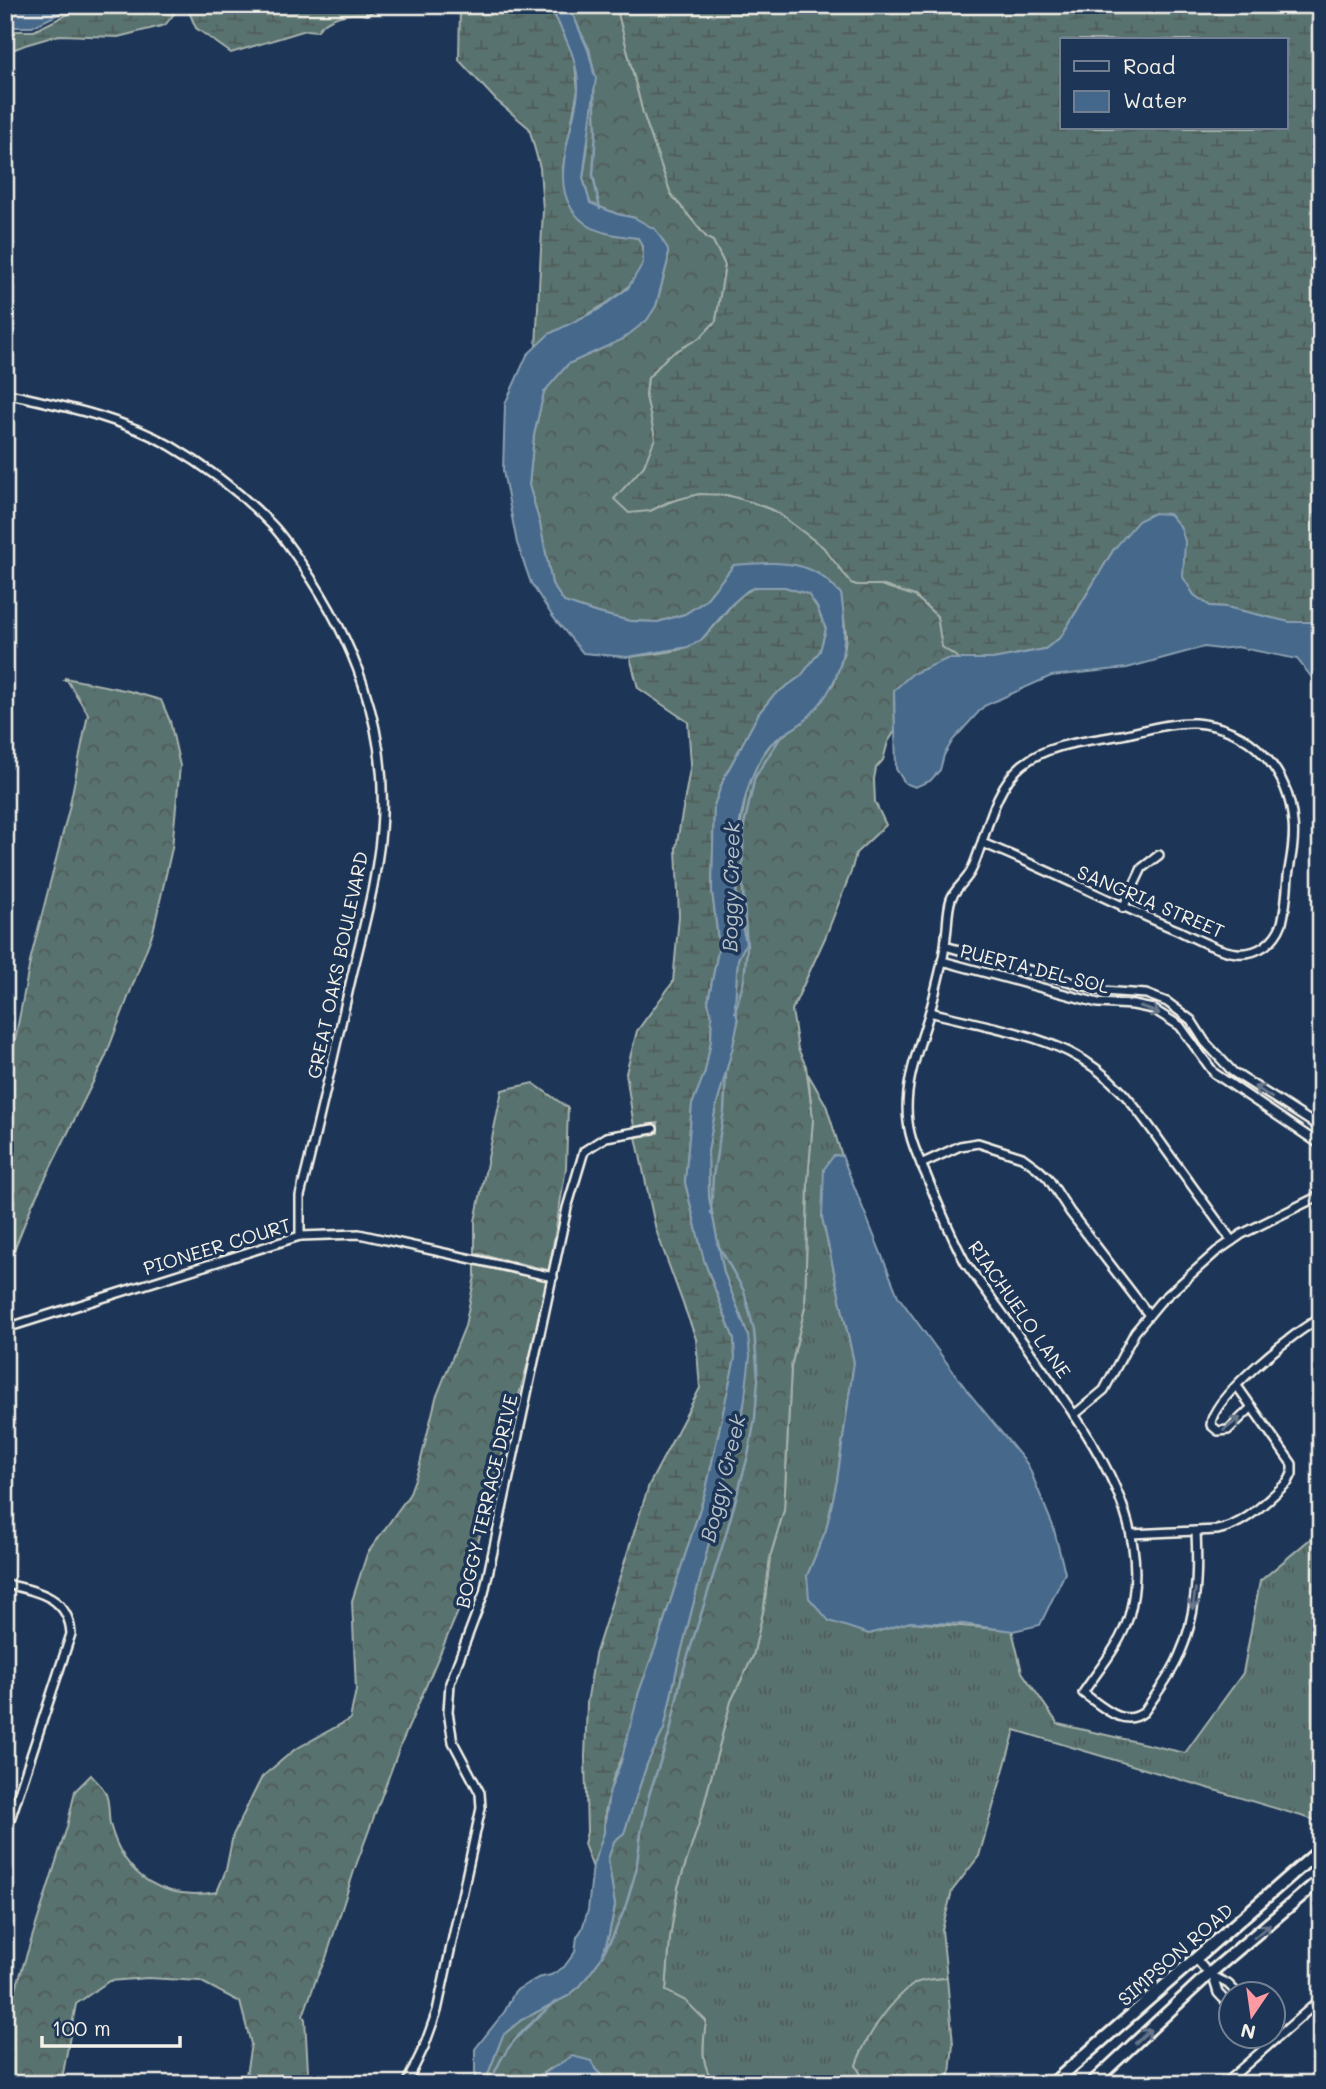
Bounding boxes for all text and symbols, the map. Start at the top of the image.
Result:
legend [1060,38,1288,130]
text: Road [1123,52,1175,79]
text: Water [1123,86,1187,113]
water label: Boggy Creek [715,821,745,952]
street label: GREAT OAKS BOULEVARD [301,849,373,1081]
street label: SANGRIA STREET [1074,859,1228,943]
street label: PUERTA DEL SOL [958,937,1112,999]
one-way arrow [1139,1005,1160,1018]
one-way arrow [1254,1084,1274,1098]
street label: PIONEER COURT [140,1212,294,1280]
street label: RIACHUELO LANE [963,1235,1077,1383]
street label: BOGGY TERRACE DRIVE [449,1392,523,1610]
water label: Boggy Creek [693,1411,751,1544]
one-way arrow [1223,1417,1242,1432]
one-way arrow [1188,1587,1201,1610]
street label: SIMPSON ROAD [1112,1897,1238,2011]
one-way arrow [1252,1923,1270,1939]
north arrow [1218,1980,1288,2050]
scale bar [42,2005,180,2049]
text: 100 m [52,2014,111,2041]
text: N [1238,2018,1258,2046]
one-way arrow [1134,2027,1151,2044]

